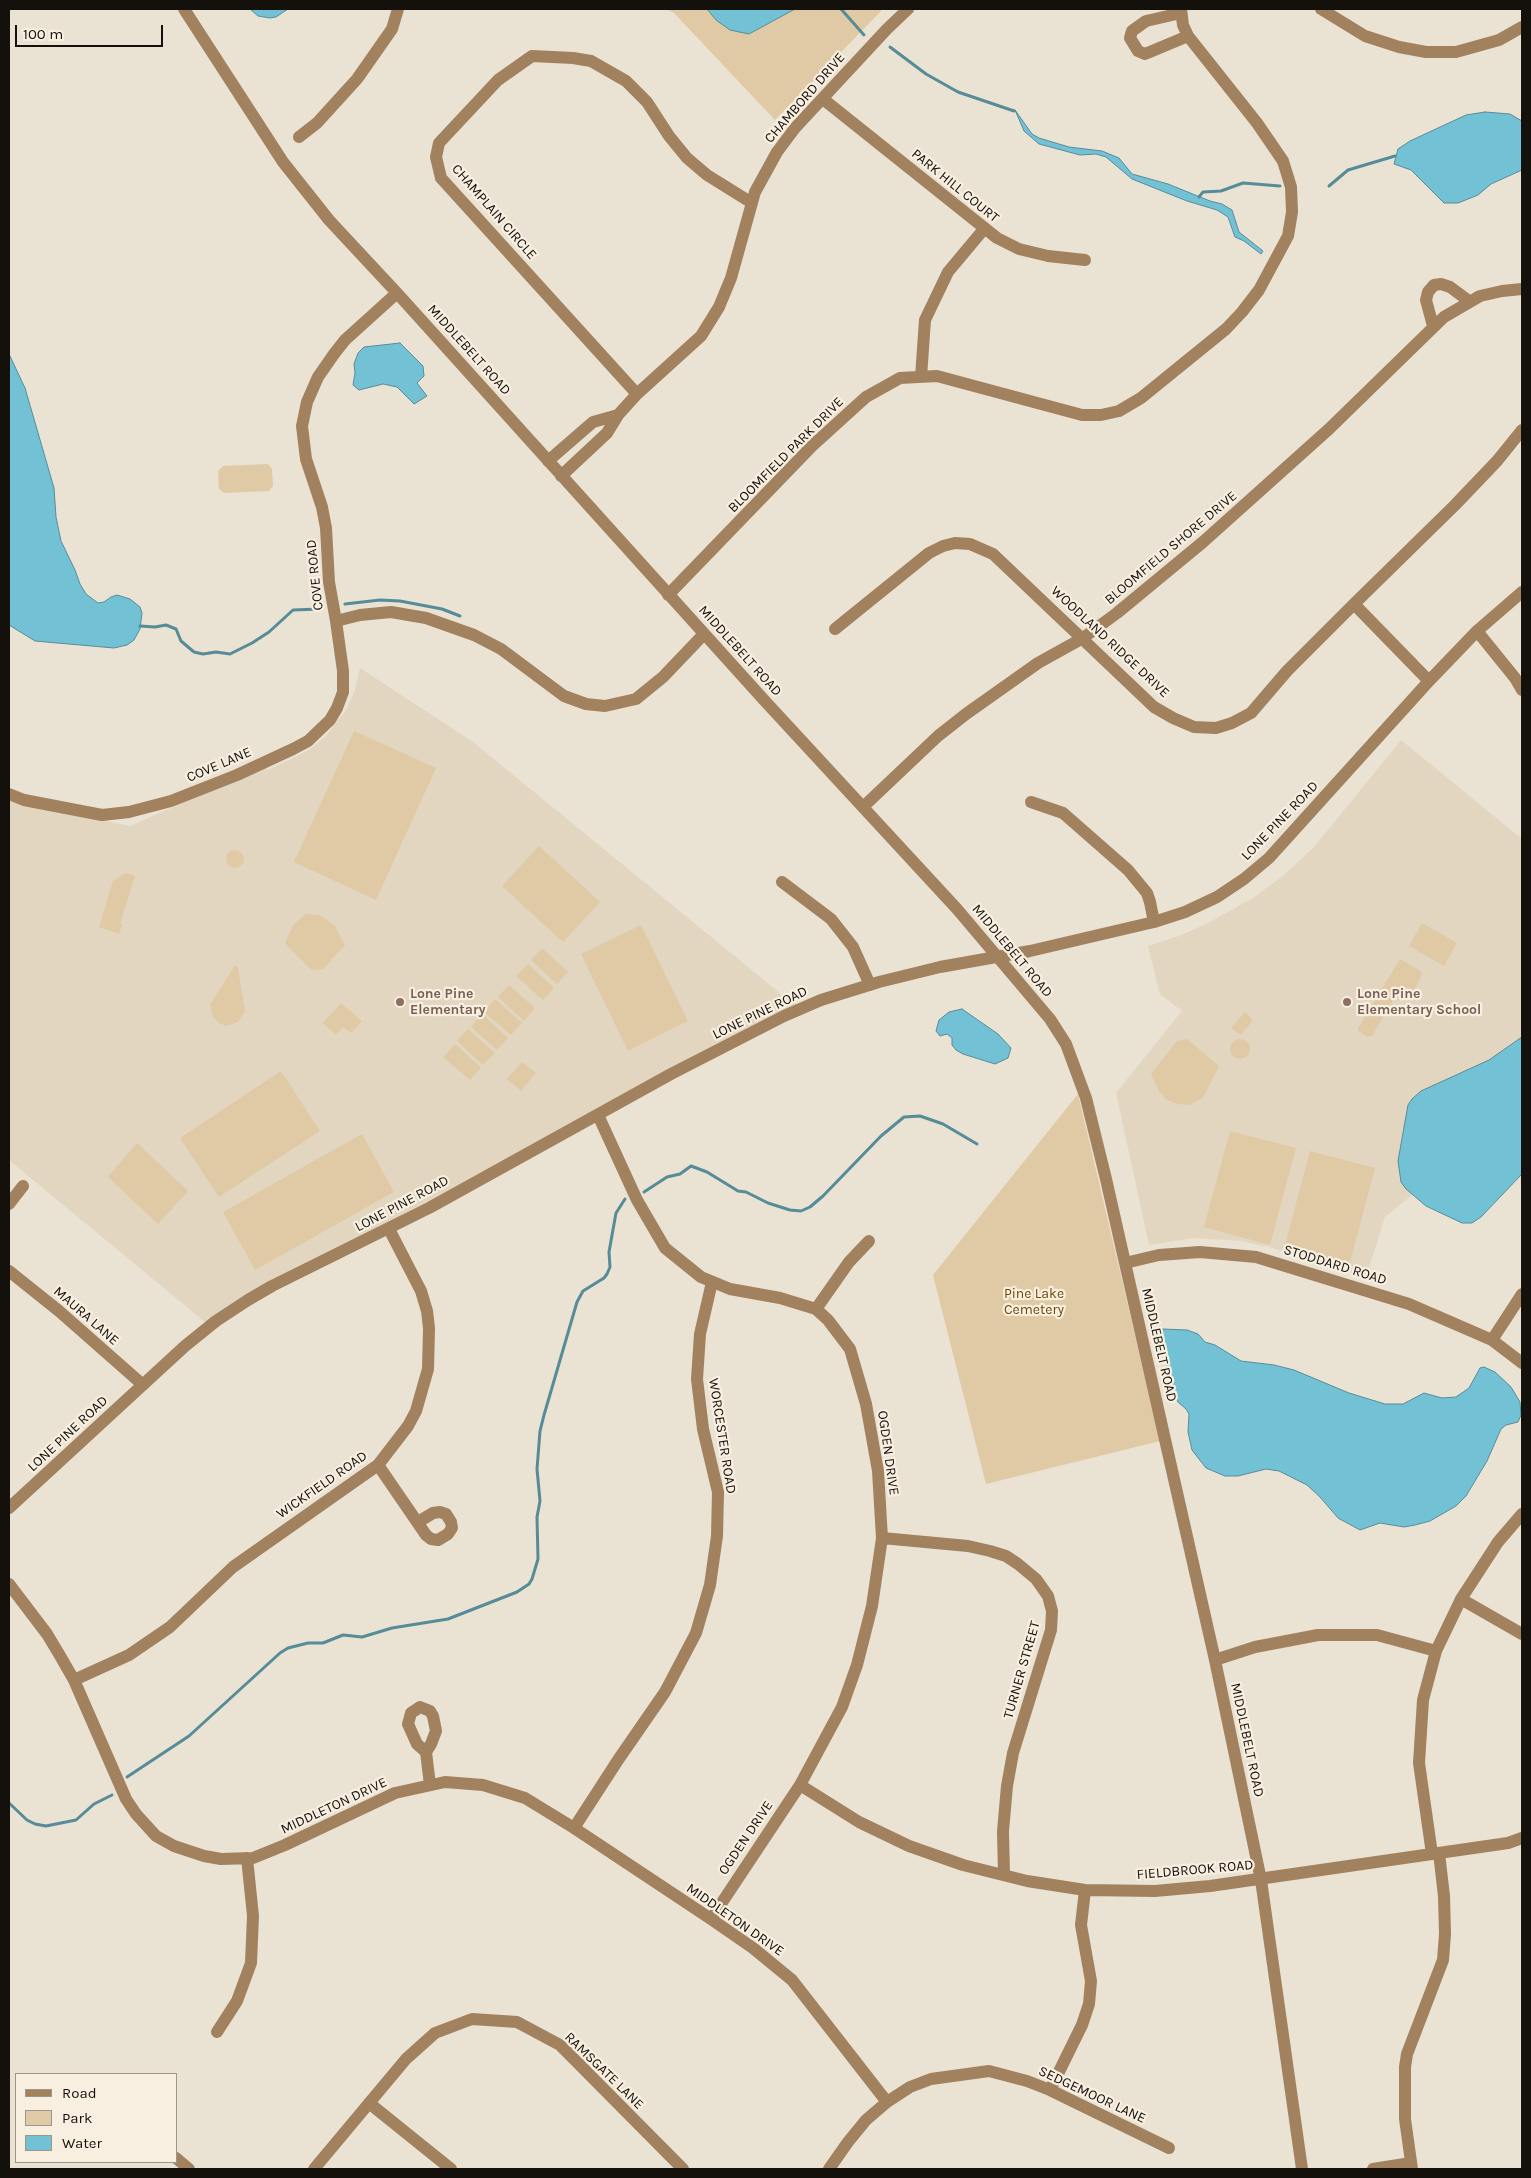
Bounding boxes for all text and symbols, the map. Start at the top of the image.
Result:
scale bar [18,15,165,47]
text: 100 m [23,25,63,43]
street label: CHAMBORD DRIVE [761,49,849,147]
street label: PARK HILL COURT [908,146,1002,226]
street label: CHAMPLAIN CIRCLE [448,161,540,263]
street label: MIDDLEBELT ROAD [424,301,514,399]
street label: BLOOMFIELD PARK DRIVE [725,394,847,516]
street label: BLOOMFIELD SHORE DRIVE [1101,488,1241,608]
street label: COVE ROAD [303,539,327,611]
street label: WOODLAND RIDGE DRIVE [1047,583,1173,701]
street label: MIDDLEBELT ROAD [695,602,785,700]
street label: COVE LANE [184,744,254,786]
street label: LONE PINE ROAD [1238,778,1322,864]
street label: MIDDLEBELT ROAD [968,901,1056,1001]
street label: LONE PINE ROAD [710,983,810,1043]
place label: Lone Pine Elementary [410,986,486,1019]
place label: Lone Pine Elementary School [1357,986,1481,1019]
marker: Lone Pine Elementary [394,996,406,1008]
marker: Lone Pine Elementary School [1341,996,1353,1008]
street label: LONE PINE ROAD [352,1172,452,1236]
street label: STODDARD ROAD [1281,1241,1389,1289]
street label: MAURA LANE [50,1283,122,1349]
park label: Pine Lake Cemetery [1004,1286,1064,1318]
street label: MIDDLEBELT ROAD [1138,1286,1180,1404]
street label: WORCESTER ROAD [705,1377,739,1495]
street label: LONE PINE ROAD [24,1393,112,1475]
street label: OGDEN DRIVE [874,1409,902,1497]
street label: WICKFIELD ROAD [273,1448,371,1522]
street label: TURNER STREET [1000,1619,1044,1721]
street label: MIDDLEBELT ROAD [1227,1681,1267,1799]
street label: MIDDLETON DRIVE [278,1774,390,1838]
street label: OGDEN DRIVE [715,1798,777,1878]
street label: FIELDBROOK ROAD [1136,1857,1254,1883]
street label: MIDDLETON DRIVE [683,1880,787,1960]
street label: RAMSGATE LANE [561,2029,647,2113]
street label: SEDGEMOOR LANE [1036,2063,1148,2127]
legend [15,2073,178,2163]
text: Road [62,2084,97,2102]
text: Park [62,2109,92,2127]
text: Water [62,2134,102,2152]

